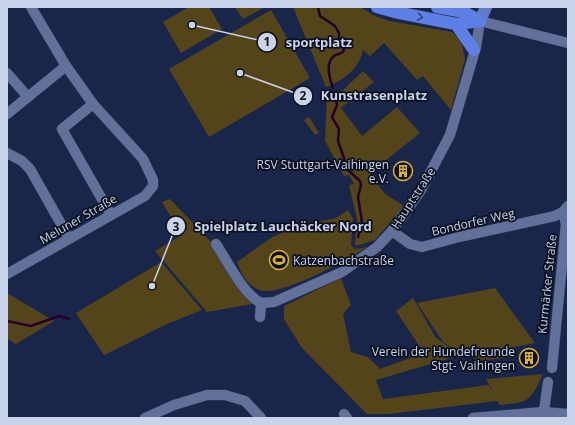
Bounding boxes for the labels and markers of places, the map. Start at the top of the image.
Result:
callout: sportplatz [257,30,360,55]
callout: Kunstrasenplatz [293,83,436,108]
place label: RSV Stuttgart-Vaihingen e.V. [257,156,389,187]
building icon: RSV Stuttgart-Vaihingen e.V. [392,160,414,182]
callout: Spielplatz Lauchäcker Nord [166,214,380,239]
sports icon: Katzenbachstraße [268,249,290,271]
place label: Katzenbachstraße [293,252,394,269]
place label: Verein der Hundefreunde Stgt- Vaihingen [372,343,515,374]
building icon: Verein der Hundefreunde Stgt- Vaihingen [518,347,540,369]

